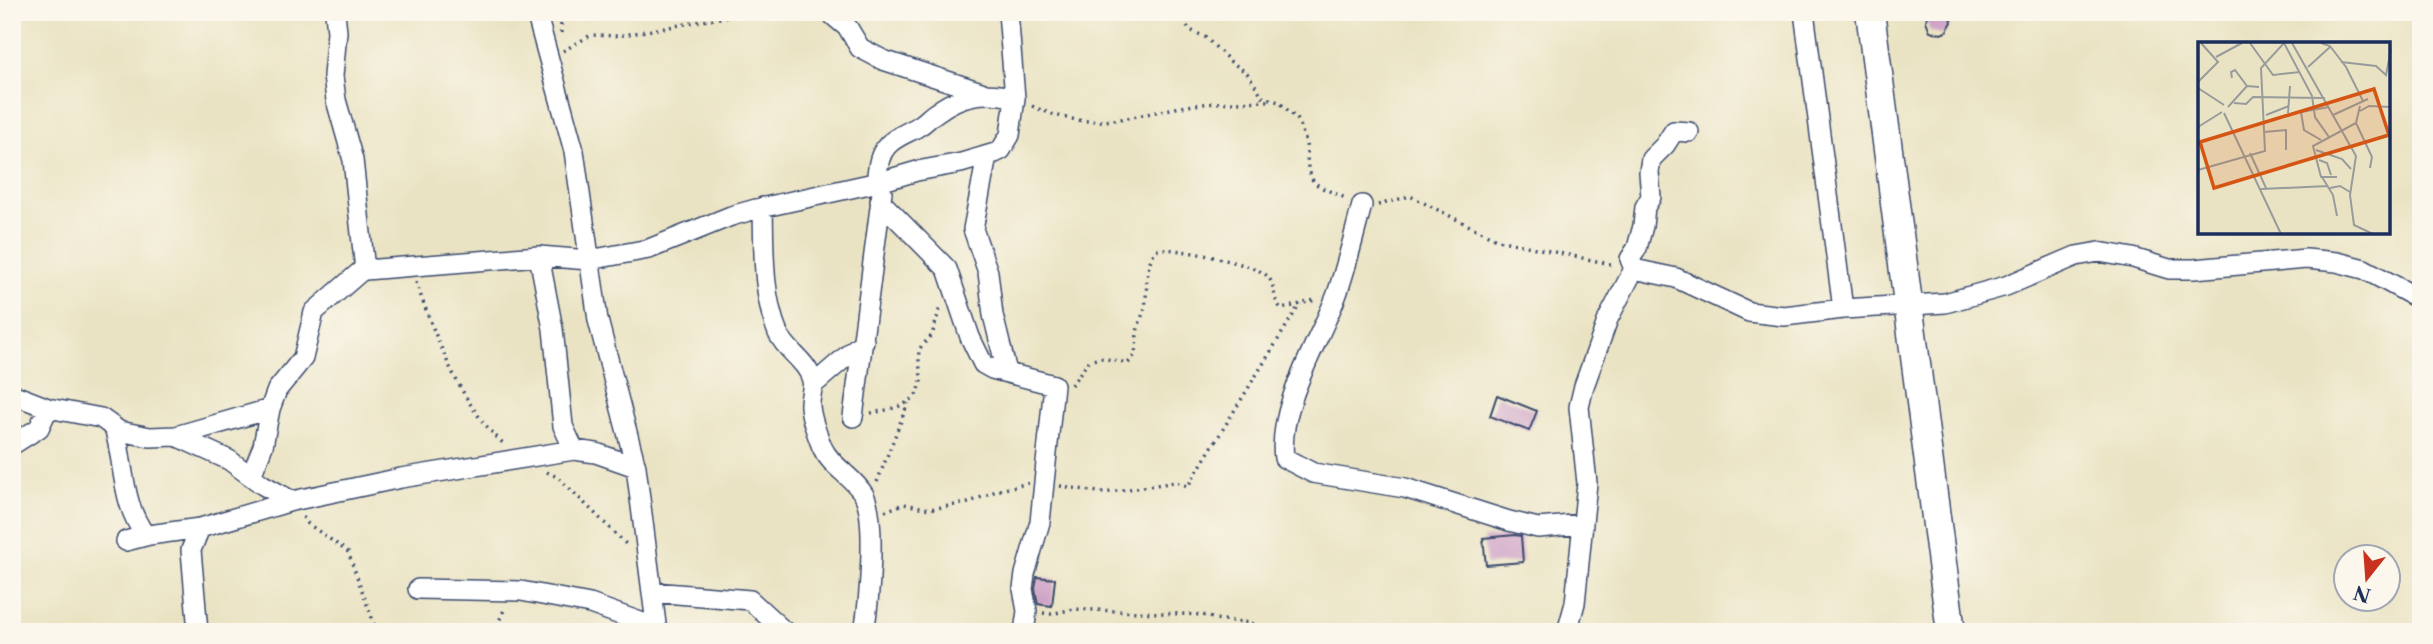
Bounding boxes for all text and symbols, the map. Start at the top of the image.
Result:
inset map [2198,42,2391,234]
north arrow [2332,542,2402,612]
text: N [2351,580,2373,607]

